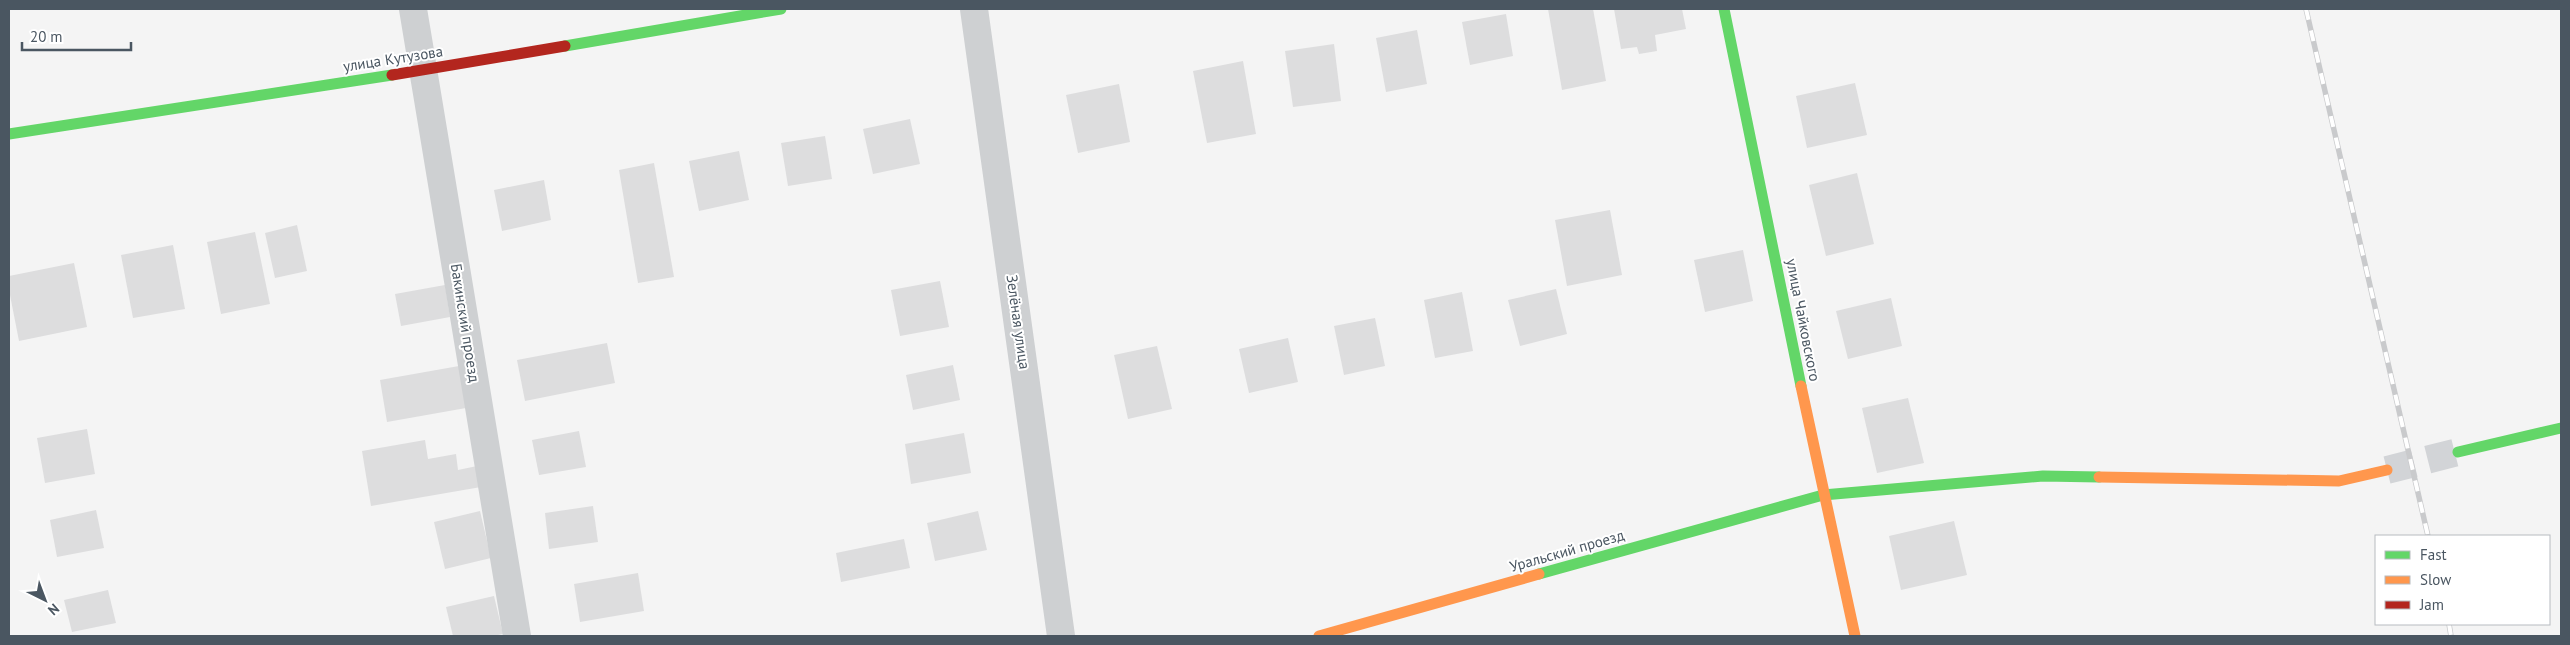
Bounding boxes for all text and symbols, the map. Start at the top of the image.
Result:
scale bar [22,20,131,52]
text: 20 m [30,27,63,46]
street label: улица Кутузова [342,41,444,76]
street label: улица Чайковского [1782,257,1825,383]
street label: Бакинский проезд [447,262,484,384]
street label: Зелёная улица [1002,273,1035,370]
street label: Уральский проезд [1507,525,1626,576]
legend [2375,535,2550,625]
text: Fast [2420,545,2447,564]
text: Slow [2420,570,2451,589]
north arrow [20,575,70,625]
text: Jam [2419,595,2444,614]
text: N [44,600,63,619]

